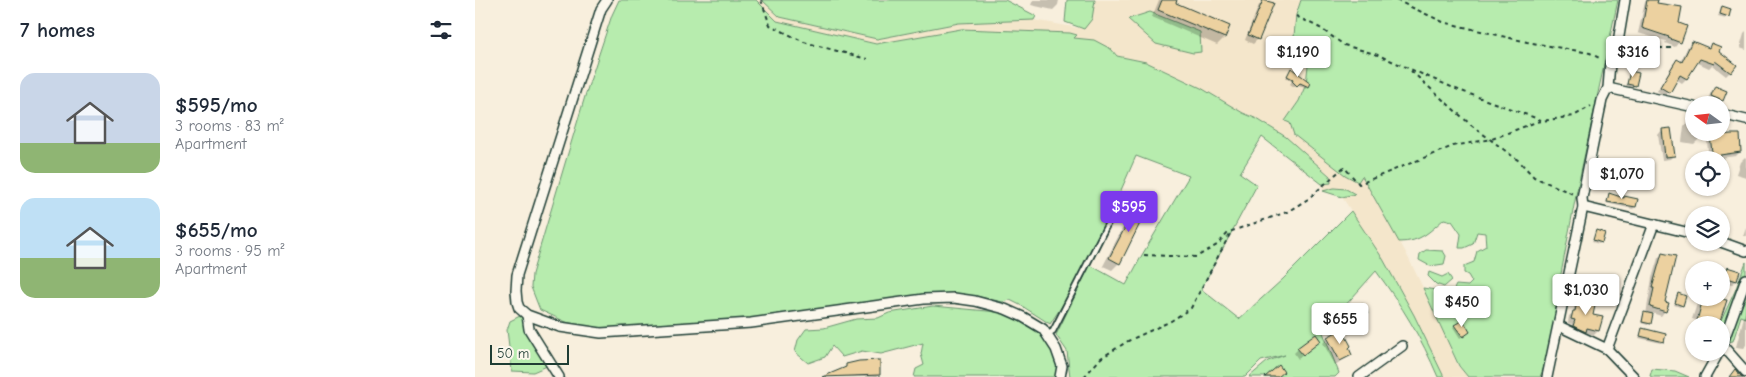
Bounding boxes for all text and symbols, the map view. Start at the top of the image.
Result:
icon: filters [427,16,455,44]
text: 7 homes [20,18,95,42]
pin: $1,190 [1257,36,1339,78]
pin: $316 [1603,36,1663,78]
text: $1,190 [1277,43,1319,61]
text: $316 [1617,43,1649,61]
icon: home [60,93,120,153]
text: $595/mo [175,93,258,117]
north arrow [1685,96,1730,141]
map controls [1685,96,1730,361]
text: 3 rooms · 83 m² [175,117,284,135]
text: Apartment [175,135,247,153]
button: locate [1685,151,1730,196]
pin: $1,070 [1581,158,1663,200]
text: $1,070 [1600,165,1644,183]
pin: $595 [1099,190,1159,233]
text: $595 [1112,198,1147,216]
button: layers [1685,206,1730,251]
icon: home [60,218,120,278]
text: $655/mo [175,218,258,242]
text: 3 rooms · 95 m² [175,242,285,260]
text: Apartment [175,260,247,278]
button: + [1685,261,1730,306]
pin: $1,030 [1545,274,1627,316]
text: $1,030 [1563,281,1609,299]
pin: $450 [1432,286,1492,328]
text: $450 [1445,293,1479,311]
pin: $655 [1310,302,1370,345]
text: $655 [1323,310,1358,328]
button: − [1685,316,1730,361]
scale bar [490,342,569,365]
text: 50 m [497,345,529,362]

